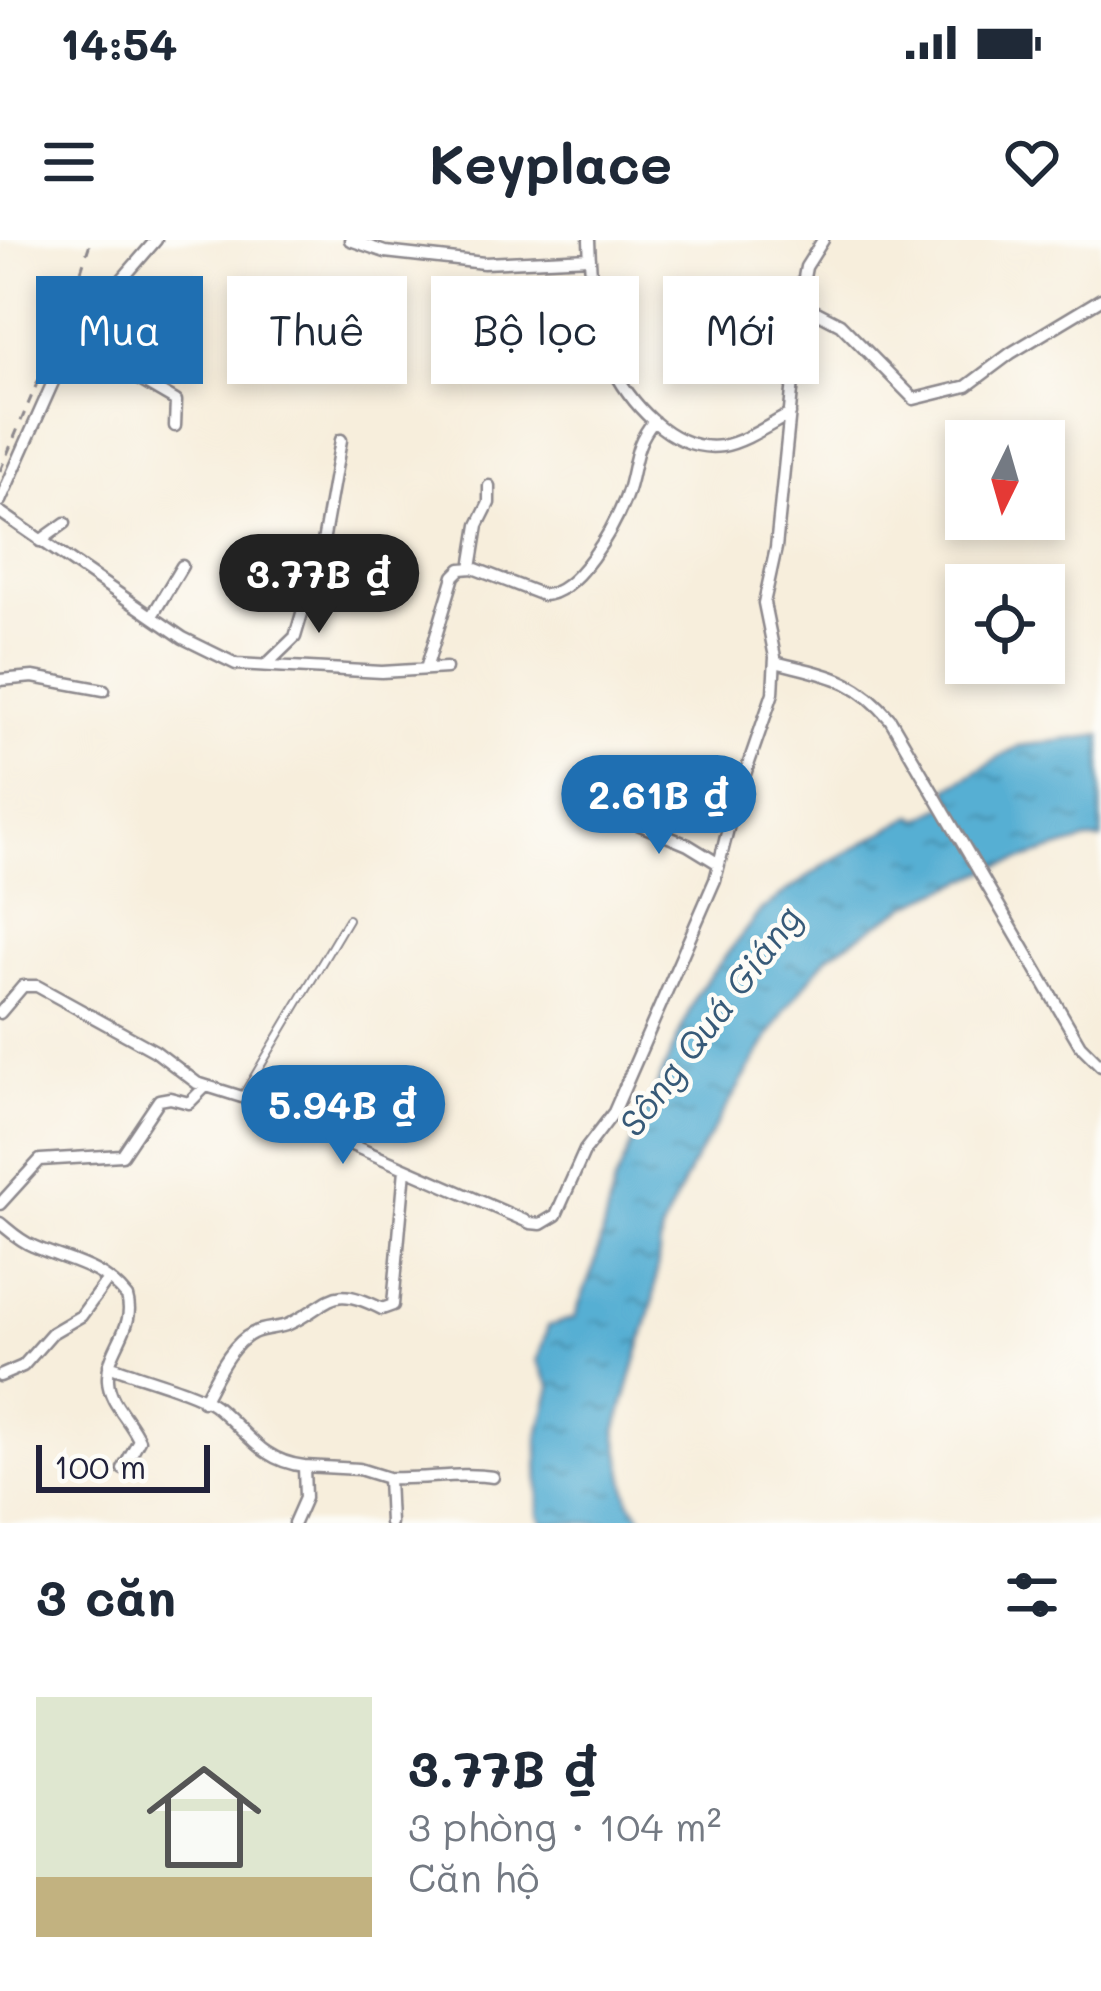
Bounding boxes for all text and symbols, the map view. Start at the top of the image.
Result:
text: 14:54 [60,13,178,71]
text: Keyplace [429,127,672,198]
icon: menu [36,129,102,195]
icon: heart [999,129,1065,195]
chip: Mua [36,276,203,384]
chip: Thuê [227,276,407,384]
chip: Bộ lọc [431,276,639,384]
chip: Mới [663,276,819,384]
north arrow [945,420,1065,540]
map controls [945,420,1065,684]
pin: 3.77B ₫ [208,534,430,636]
text: 3.77B ₫ [246,547,392,598]
button: locate [945,564,1065,684]
pin: 2.61B ₫ [548,755,770,857]
text: 2.61B ₫ [588,768,730,819]
water label: Sông Quá Giáng [607,895,811,1145]
pin: 5.94B ₫ [232,1065,454,1167]
text: 5.94B ₫ [268,1078,418,1129]
scale bar [36,1439,210,1492]
text: 100 m [54,1444,146,1487]
text: 3 căn [36,1562,176,1629]
icon: filters [999,1562,1065,1628]
text: 3.77B ₫ [408,1733,598,1800]
icon: home [132,1745,276,1889]
text: 3 phòng · 104 m² [408,1800,721,1851]
text: Căn hộ [408,1851,539,1902]

